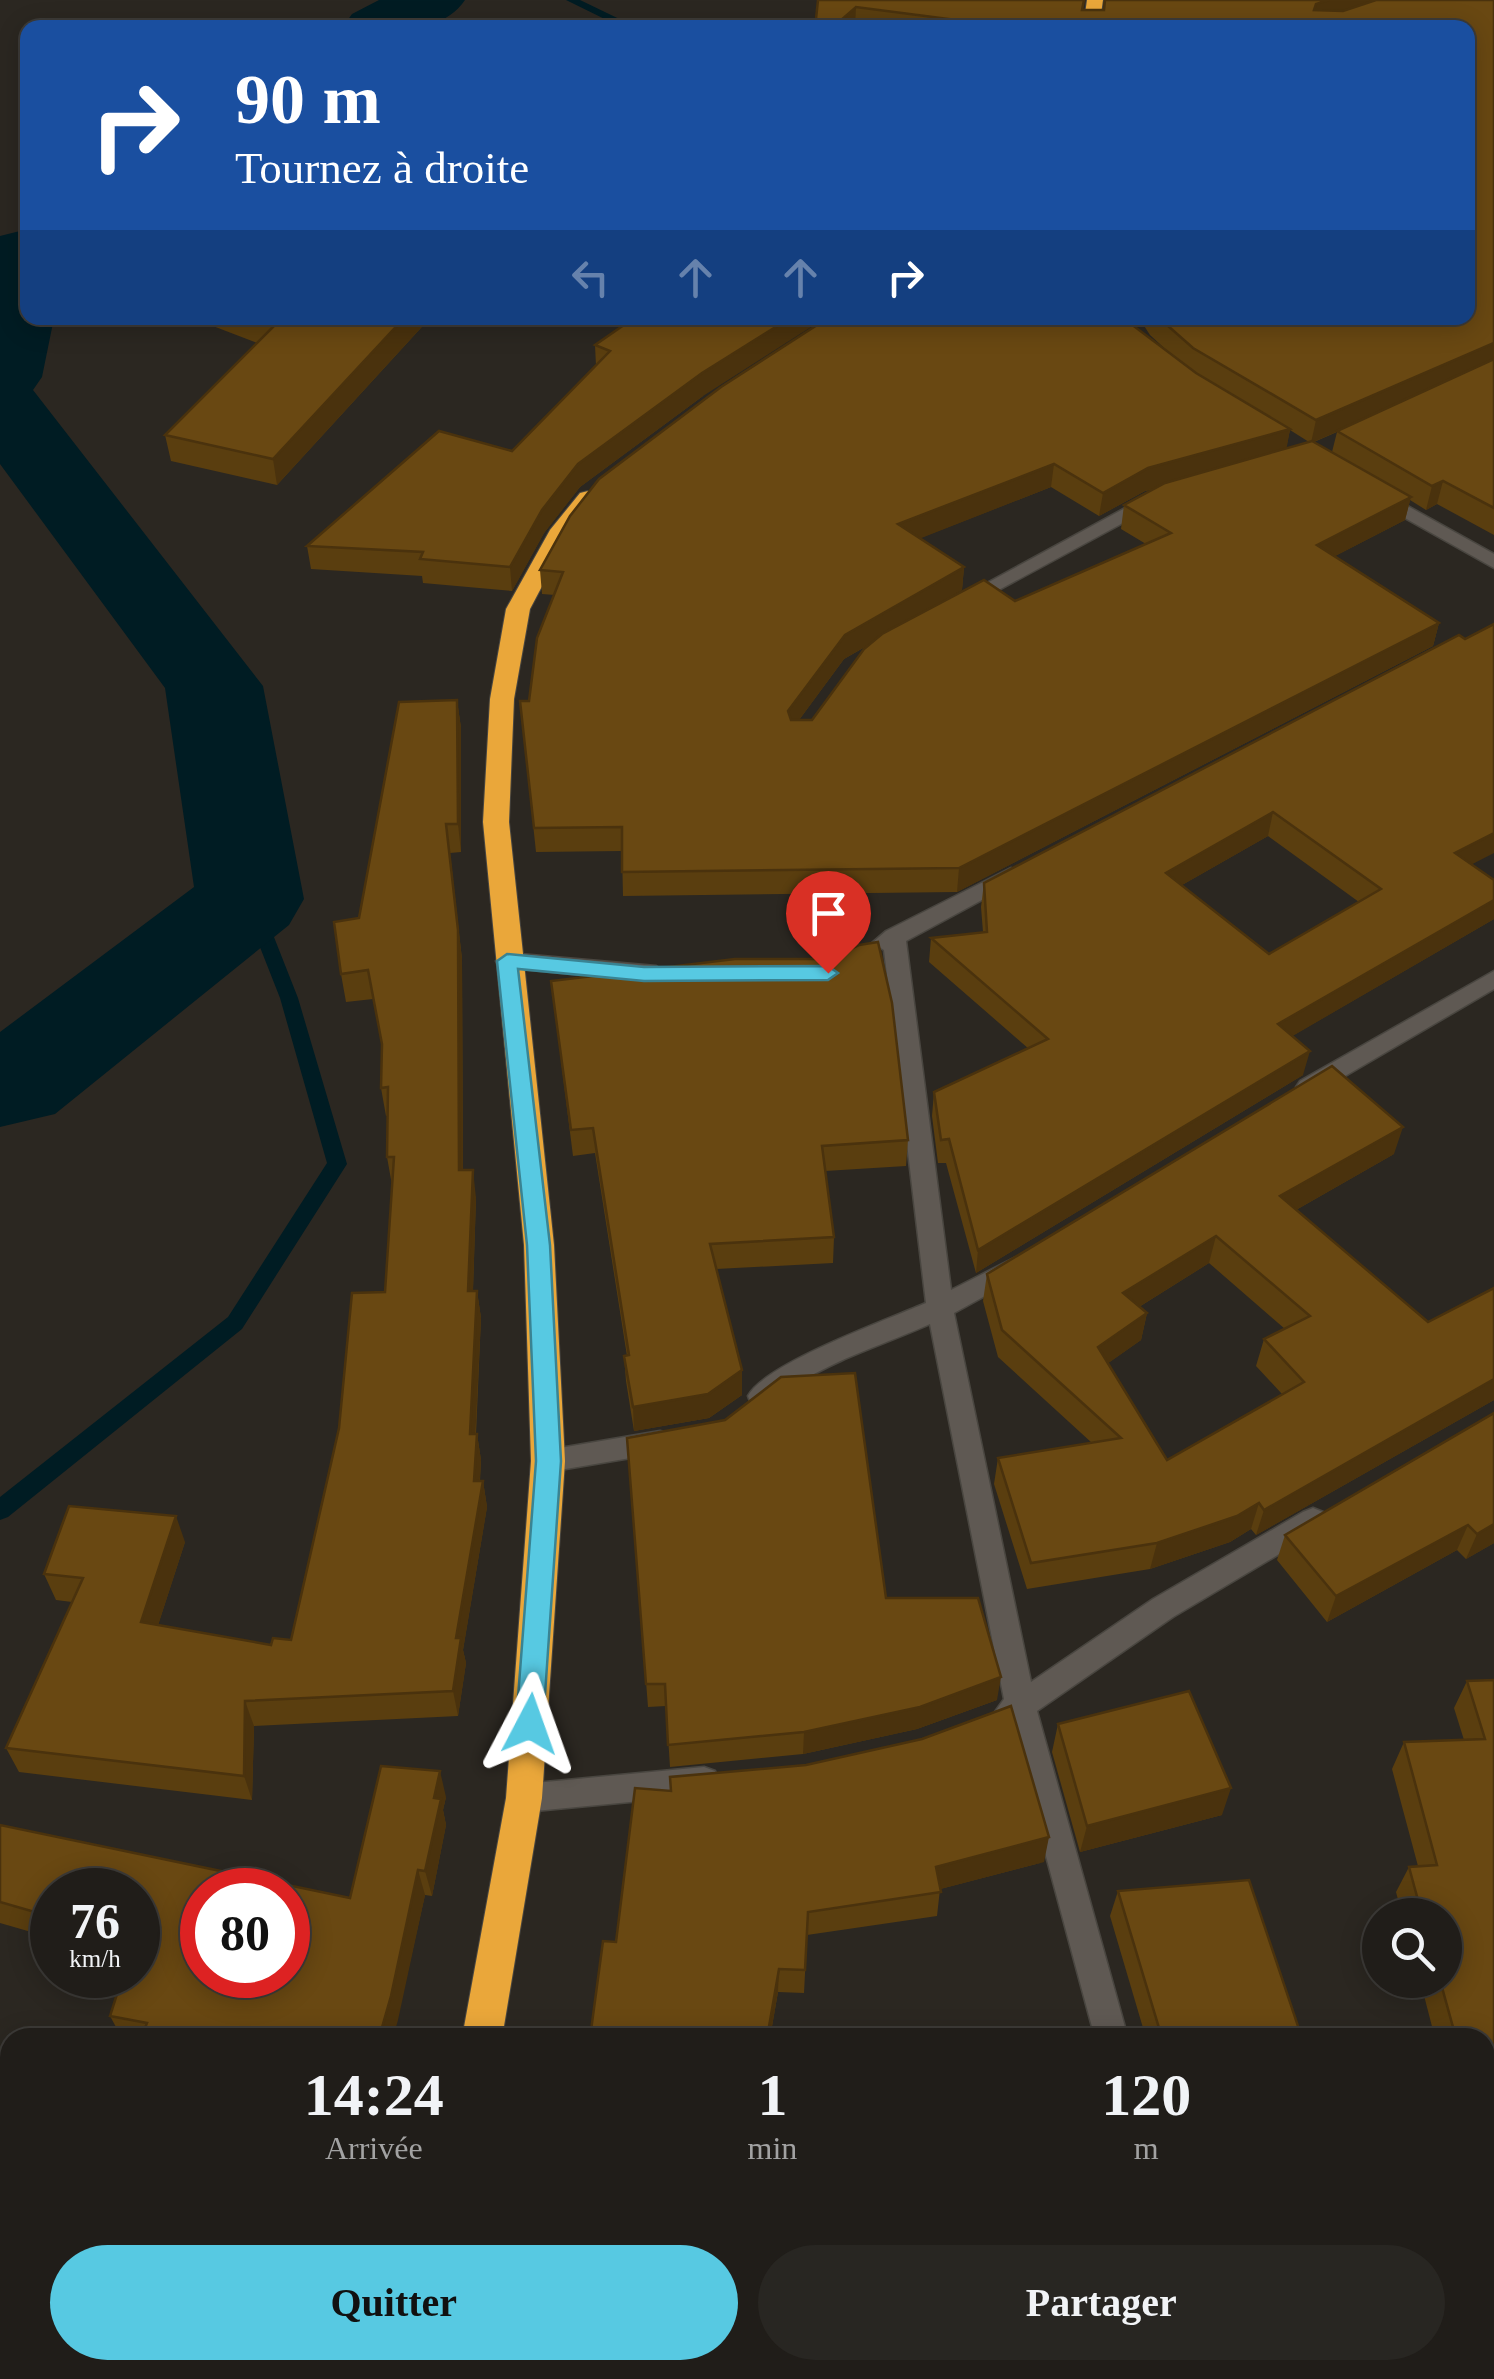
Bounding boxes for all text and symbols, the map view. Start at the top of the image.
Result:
icon: right [70,60,200,190]
text: 90 m [235,61,381,138]
text: Tournez à droite [235,143,529,193]
icon: left [563,250,618,305]
icon: ahead [668,250,723,305]
icon: ahead [773,250,828,305]
icon: right [878,250,933,305]
pin [786,871,871,974]
icon: arrive [801,886,856,941]
position arrow [478,1672,582,1776]
speed limit sign: 80 [180,1868,310,1998]
text: 76 [70,1893,120,1949]
map controls [1362,1898,1462,1998]
button: search [1362,1898,1462,1998]
text: km/h [69,1945,121,1972]
text: 14:24 [304,2062,444,2128]
text: 1 [757,2062,787,2128]
text: 120 [1101,2062,1191,2128]
text: Arrivée [325,2130,423,2166]
text: min [748,2130,797,2166]
text: m [1134,2130,1159,2166]
button: Quitter [50,2245,738,2360]
button: Partager [758,2245,1445,2360]

